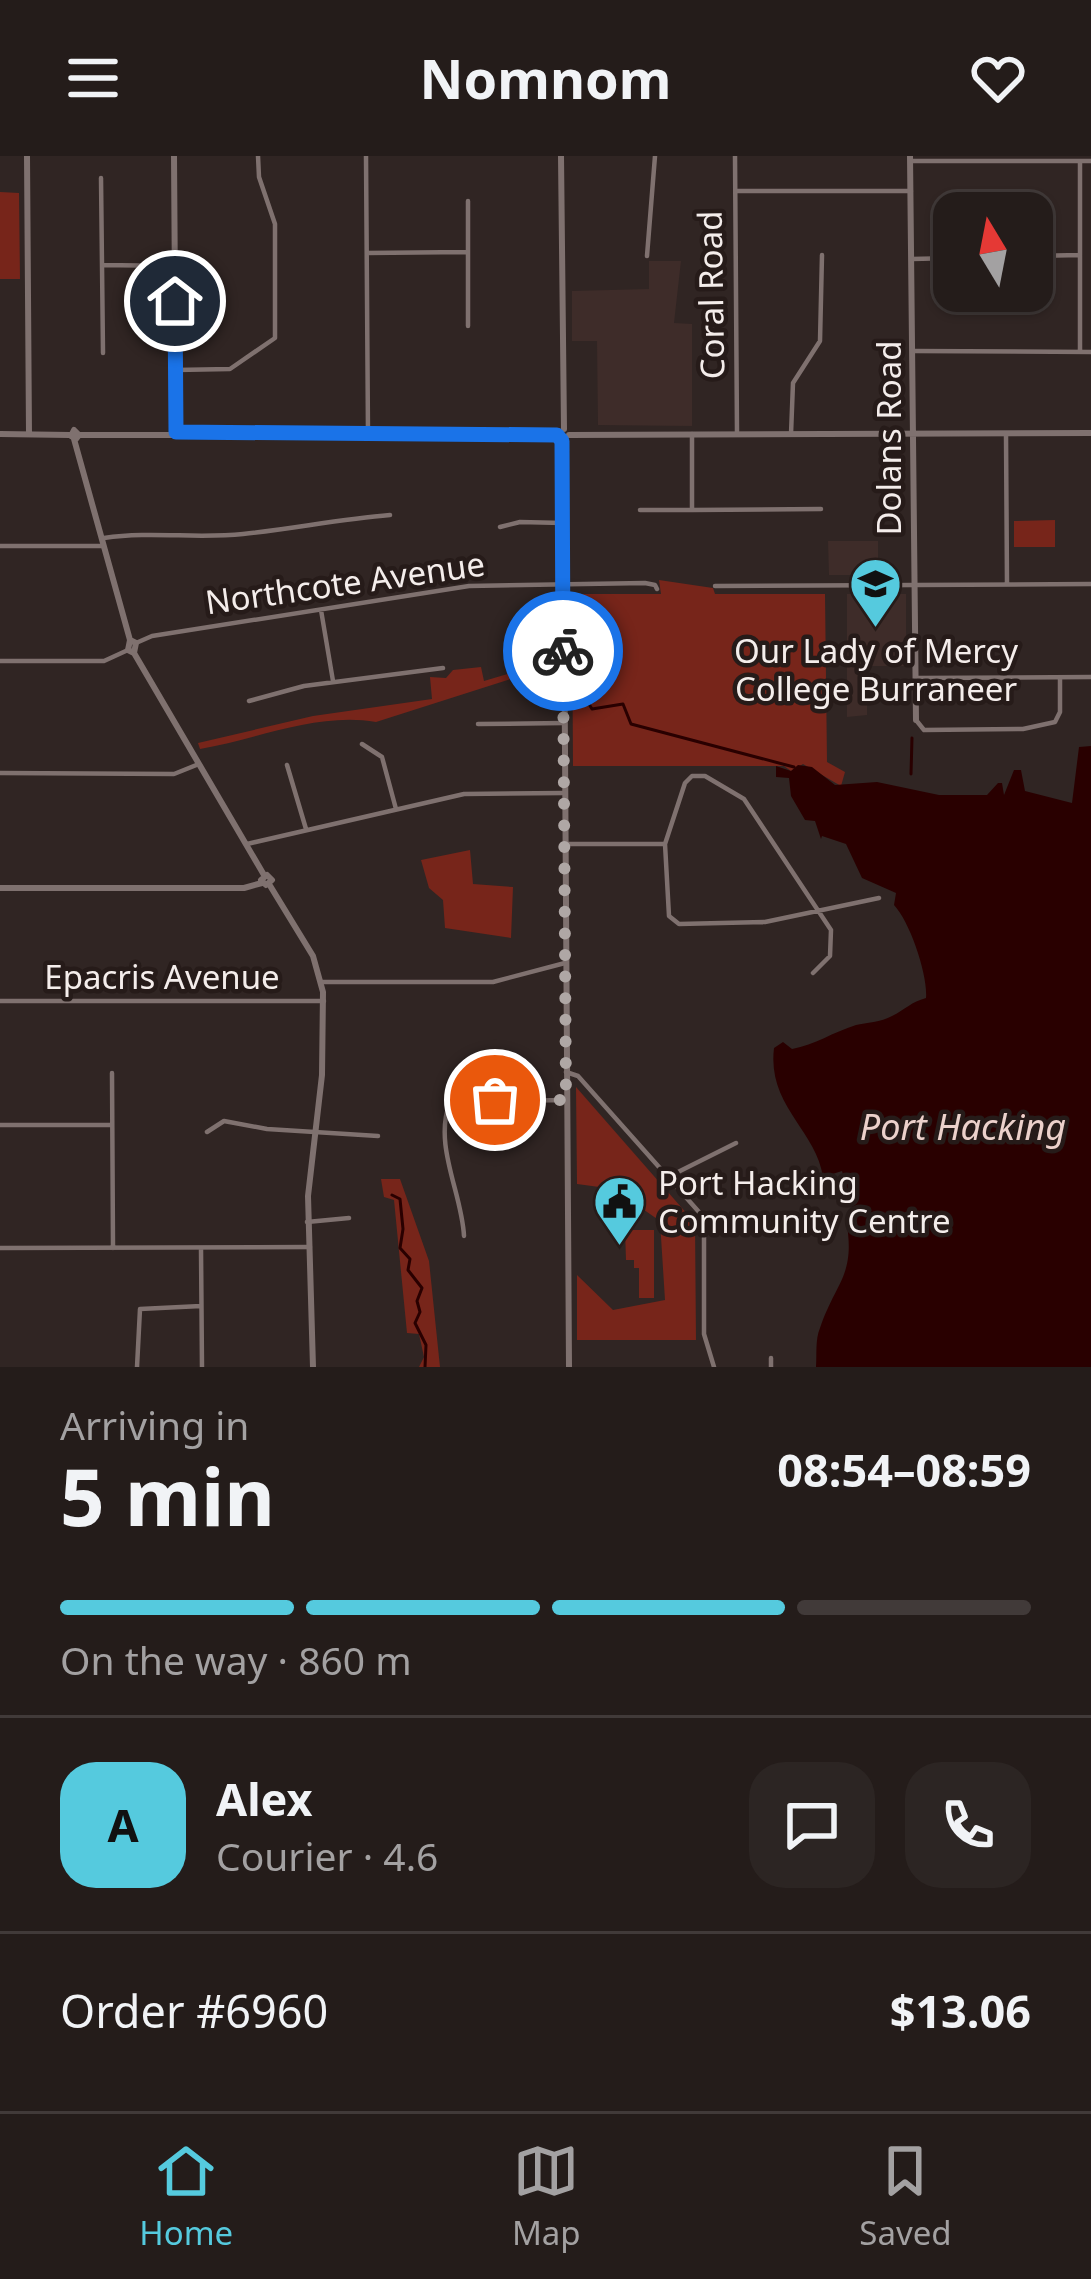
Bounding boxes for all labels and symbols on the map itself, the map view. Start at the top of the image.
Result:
north arrow [933,192,1053,312]
street label: Coral Road [687,210,734,380]
pin [124,250,226,352]
street label: Dolans Road [866,340,911,536]
street label: Northcote Avenue [202,541,488,624]
school or university icon: Our Lady of Mercy College Burraneer [848,556,904,630]
courier [503,591,623,711]
place label: Our Lady of Mercy College Burraneer [734,628,1018,711]
street label: Epacris Avenue [44,954,280,999]
pin [444,1049,546,1151]
water label: Port Hacking [860,1102,1066,1151]
place label: Port Hacking Community Centre [658,1160,951,1243]
public building icon: Port Hacking Community Centre [591,1174,647,1248]

